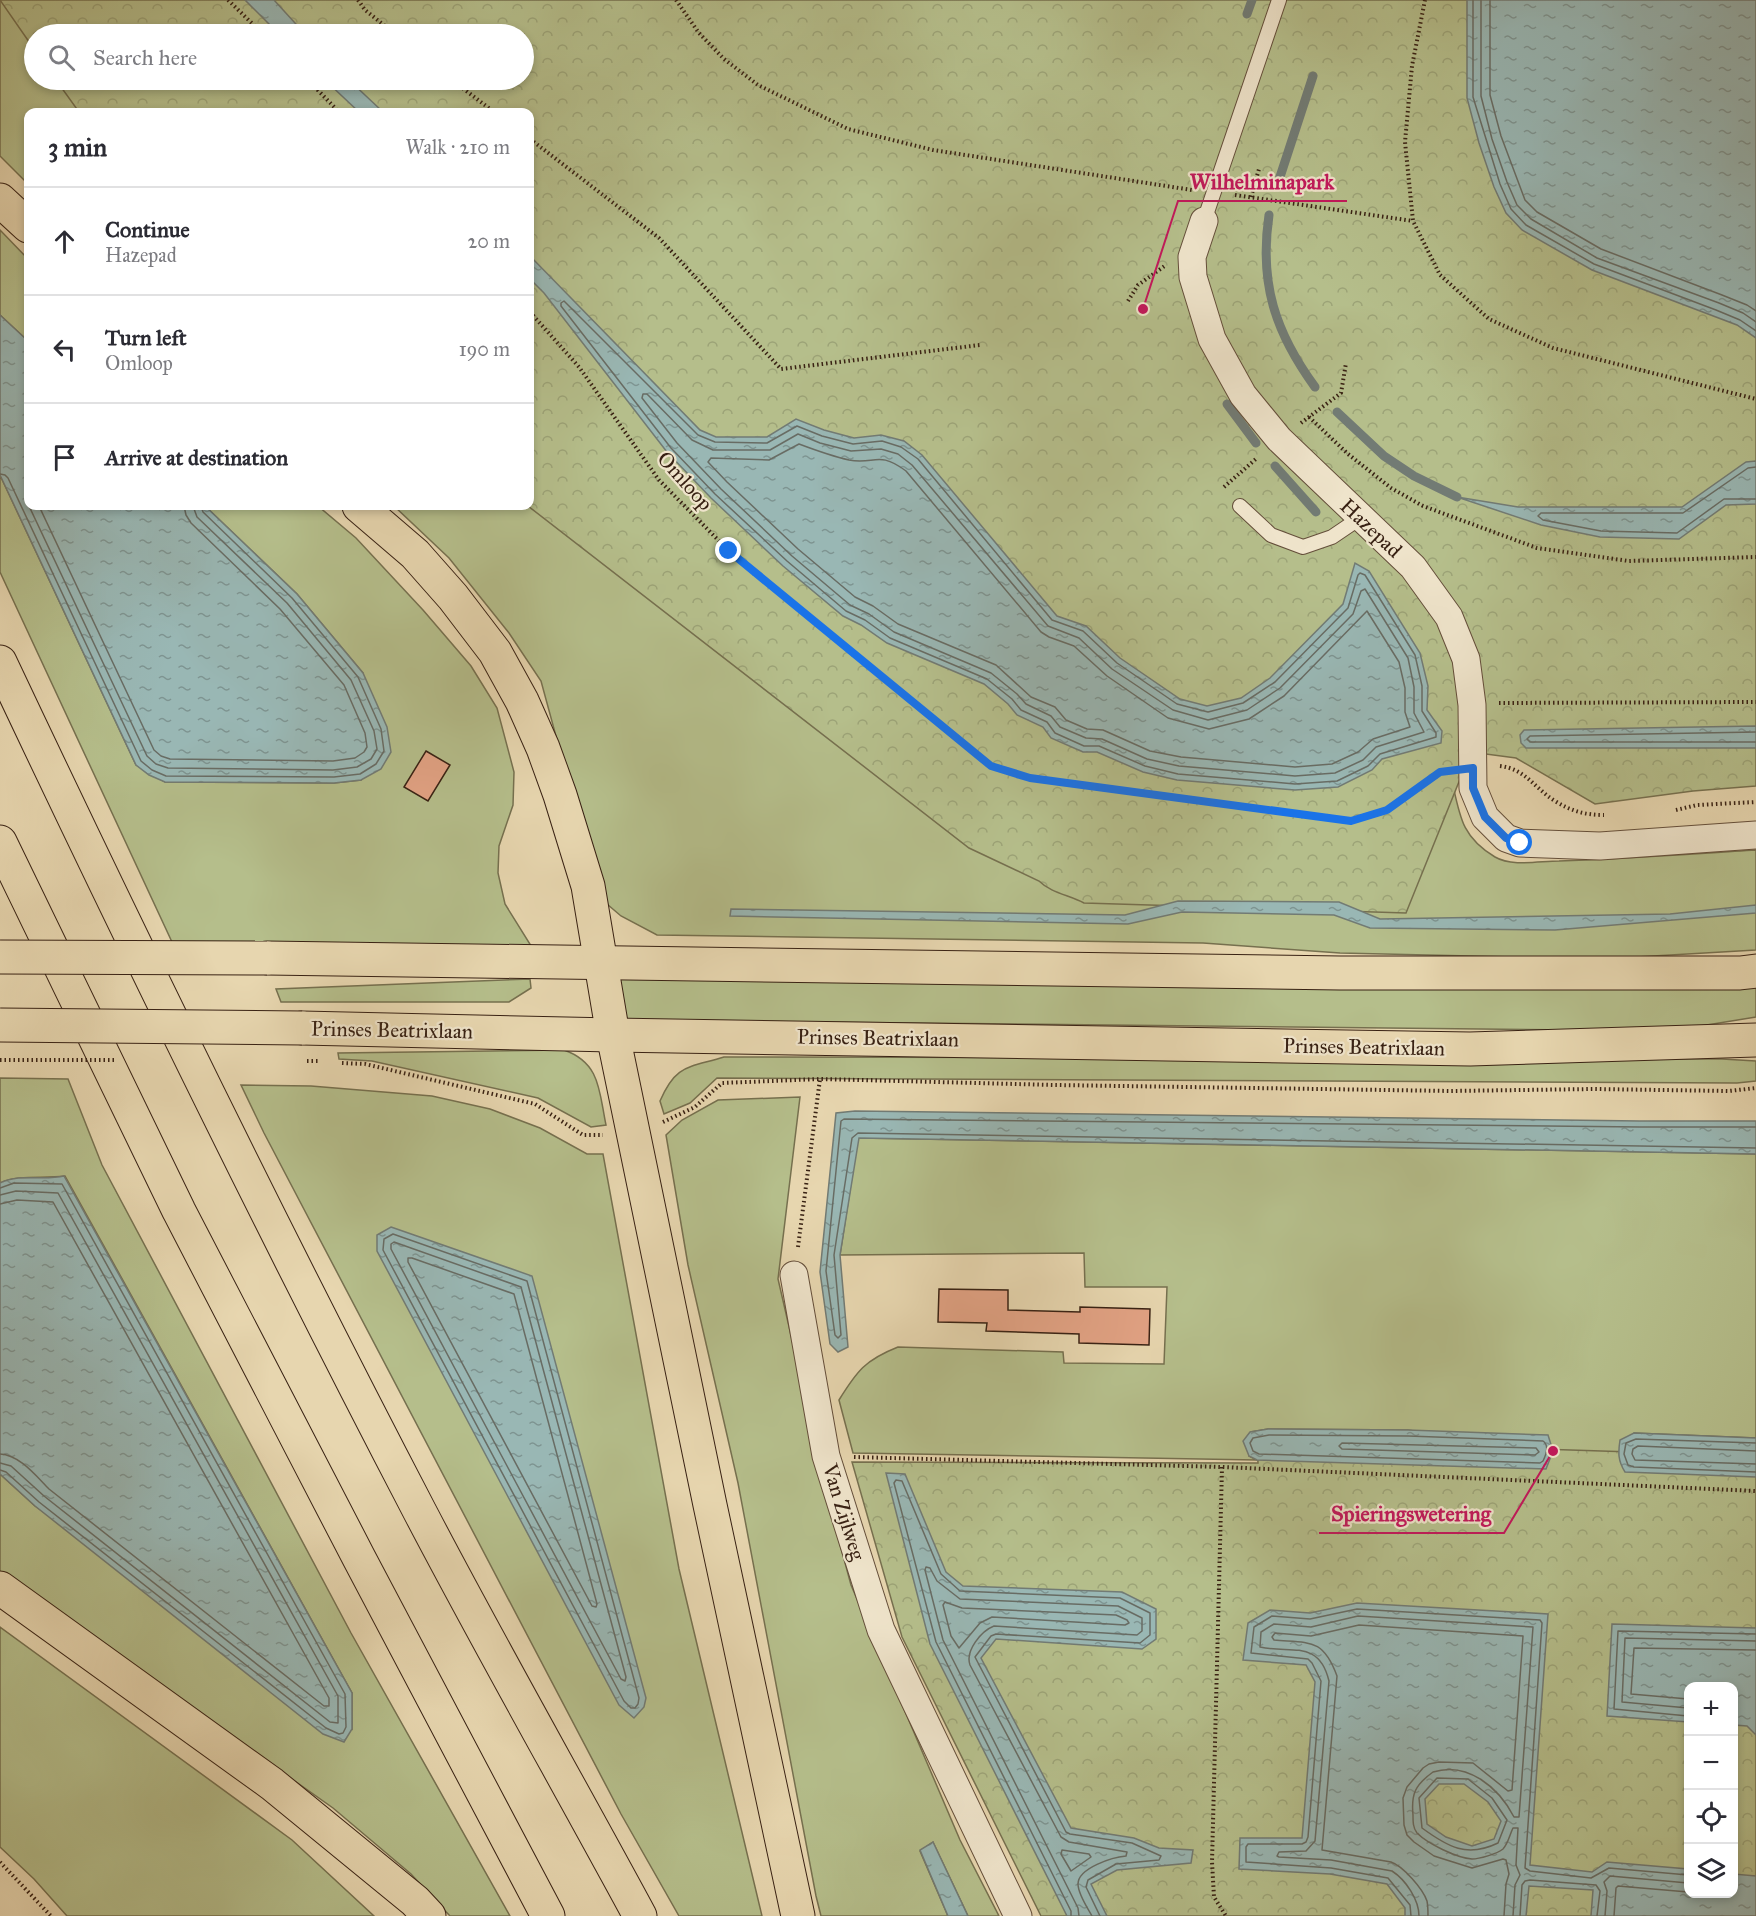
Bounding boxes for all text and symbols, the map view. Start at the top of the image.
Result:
search box [24,24,534,90]
icon: search [45,41,78,74]
text: Search here [93,44,197,71]
text: 3 min [48,131,107,163]
text: Walk · 210 m [405,135,510,159]
callout: Wilhelminapark [1178,161,1347,201]
text: Wilhelminapark [1190,168,1335,195]
text: Continue [105,216,190,243]
icon: ahead [48,225,81,258]
text: 20 m [467,229,510,253]
text: Hazepad [105,243,177,267]
text: Turn left [105,324,187,351]
icon: left [48,333,81,366]
text: 190 m [459,337,510,361]
text: Omloop [105,351,173,375]
icon: arrive [48,441,81,474]
text: Arrive at destination [105,444,288,471]
street label: Omloop [652,446,718,516]
street label: Hazepad [1335,493,1408,564]
route end [715,537,741,563]
route start [1506,829,1532,855]
street label: Prinses Beatrixlaan [311,1016,473,1044]
street label: Prinses Beatrixlaan [797,1024,959,1052]
street label: Prinses Beatrixlaan [1283,1033,1445,1061]
street label: Van Zijlweg [817,1460,871,1563]
callout: Spieringswetering [1319,1493,1504,1533]
text: Spieringswetering [1331,1500,1492,1527]
map controls [1684,1682,1738,1898]
button: + [1684,1682,1738,1736]
button: − [1684,1736,1738,1790]
button: locate [1684,1790,1738,1844]
button: layers [1684,1844,1738,1898]

